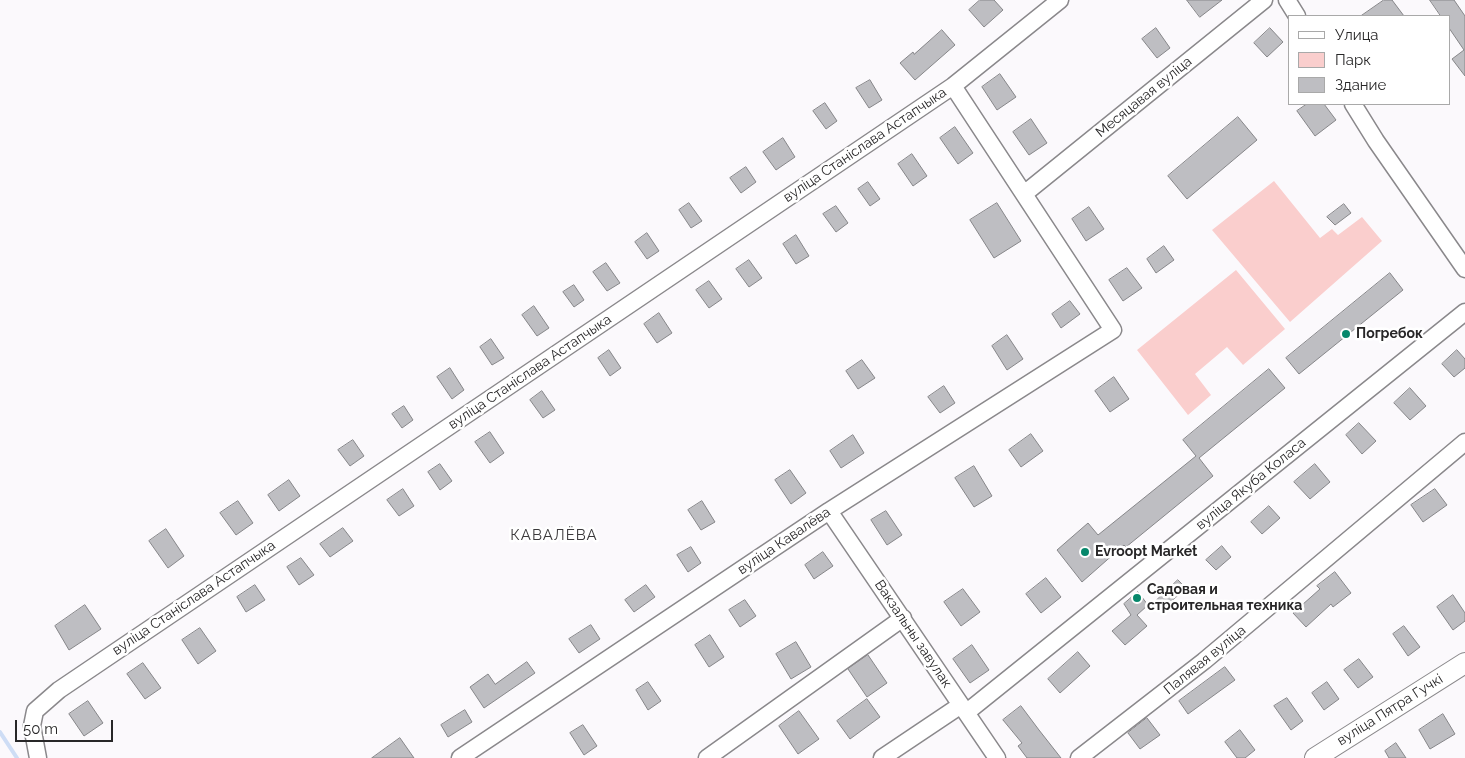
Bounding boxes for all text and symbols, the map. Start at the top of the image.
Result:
legend [1288,15,1450,105]
text: Улица [1335,26,1379,44]
text: Парк [1335,51,1371,69]
street label: Месяцавая вуліца [1093,53,1195,141]
text: Здание [1335,76,1386,94]
street label: вуліца Станіслава Астапчыка [780,84,950,206]
street label: вуліца Станіслава Астапчыка [445,311,615,433]
place label: Погребок [1356,326,1423,342]
marker: Погребок [1340,328,1352,340]
street label: вуліца Якуба Коласа [1193,434,1309,534]
street label: вуліца Кавалёва [734,504,834,578]
district label: КАВАЛЁВА [509,526,599,544]
street label: вуліца Станіслава Астапчыка [109,537,279,659]
place label: Evroopt Market [1095,544,1197,560]
marker: Evroopt Market [1079,546,1091,558]
street label: Вакзальны завулак [871,577,955,691]
place label: Садовая и строительная техника [1147,582,1302,614]
marker: Садовая и строительная техника [1131,592,1143,604]
street label: Палявая вуліца [1161,622,1249,698]
street label: вуліца Пятра Гучкі [1334,671,1446,749]
scale bar [18,710,115,742]
text: 50 m [23,720,58,738]

